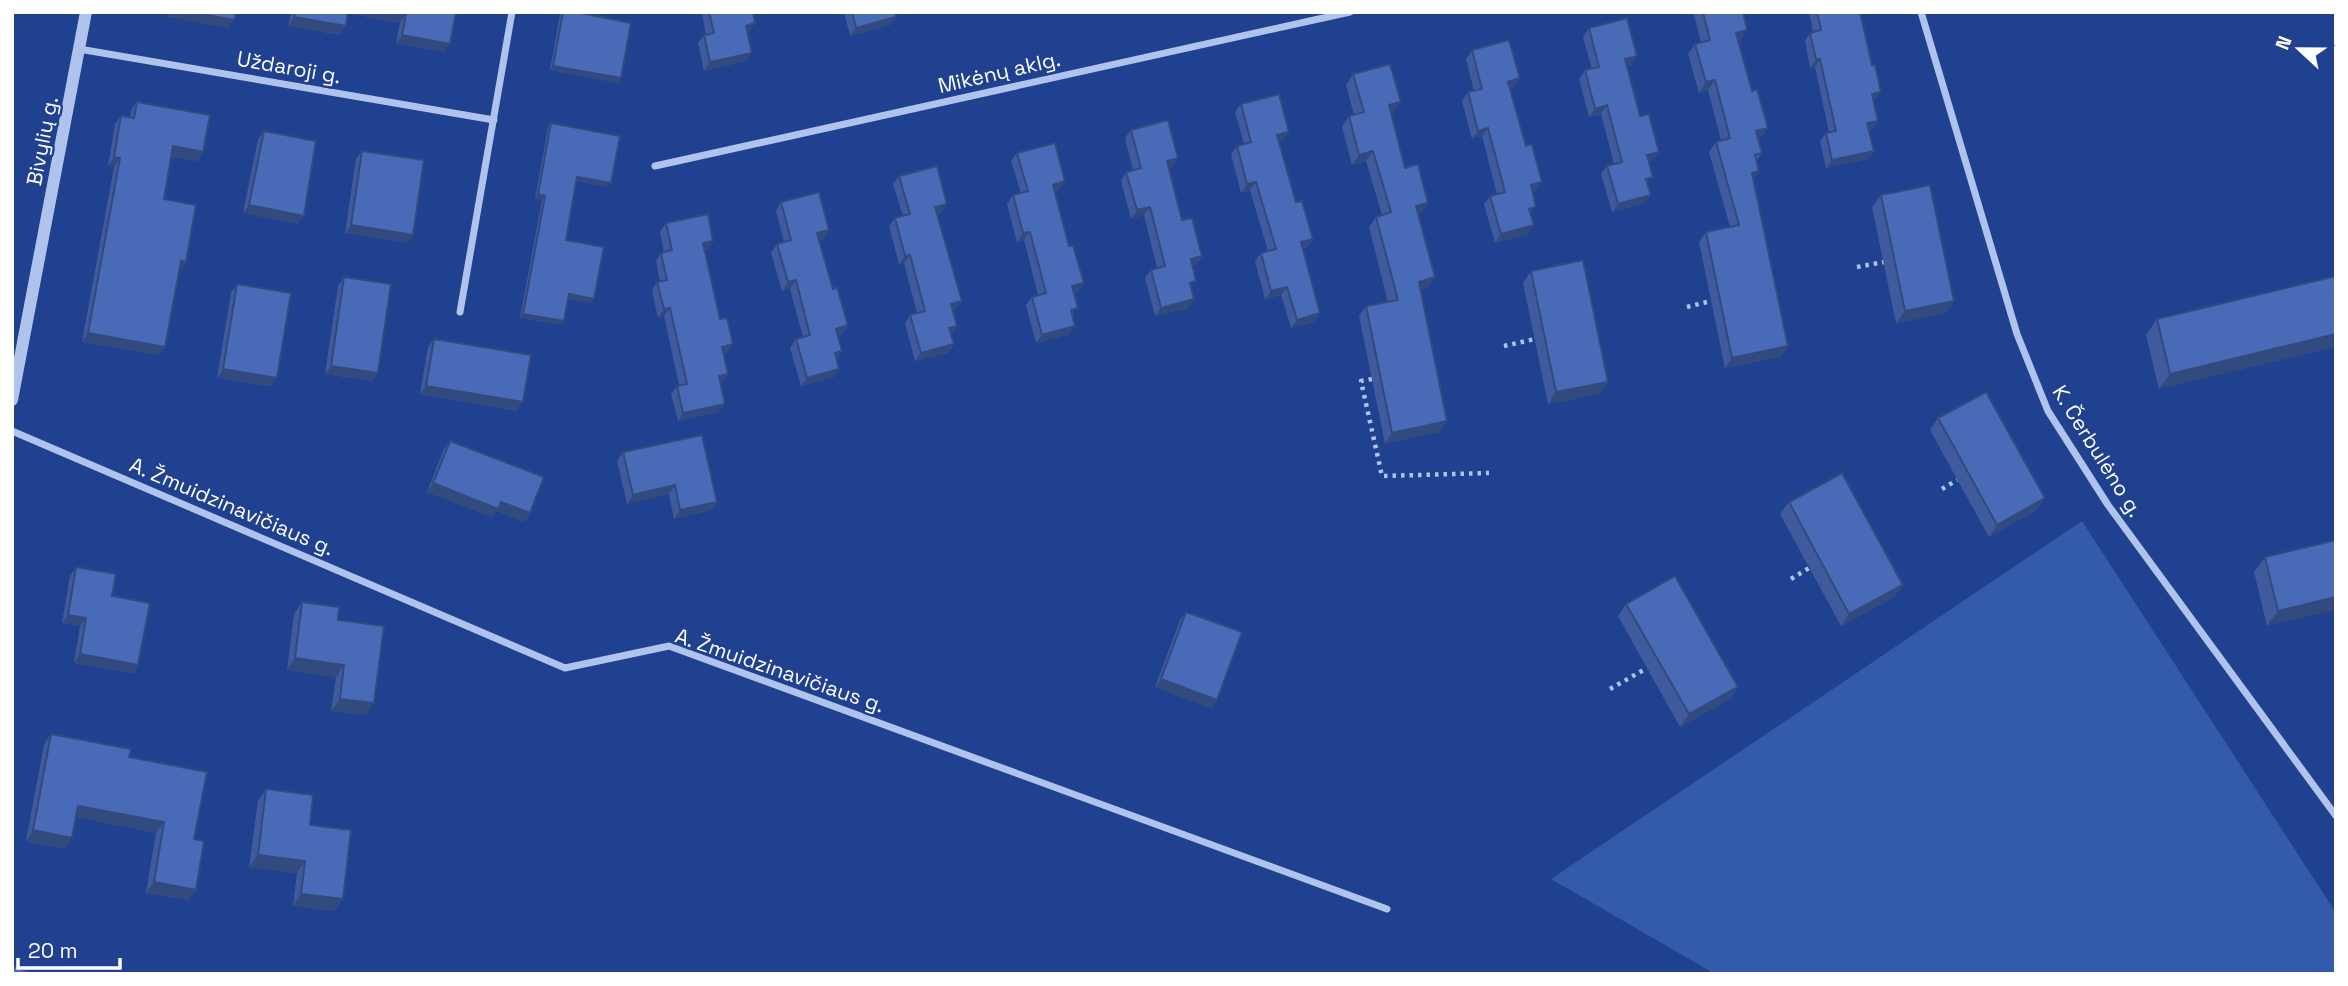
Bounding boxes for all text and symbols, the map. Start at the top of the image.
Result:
north arrow [2264,14,2334,84]
text: N [2270,32,2298,53]
street label: Uždaroji g. [235,45,343,89]
street label: Mikėnų aklg. [935,45,1063,99]
street label: Bivylių g. [20,94,64,188]
street label: K. Čerbulėno g. [2047,380,2149,522]
street label: A. Žmuidzinavičiaus g. [126,451,338,561]
street label: A. Žmuidzinavičiaus g. [672,622,888,718]
scale bar [18,926,119,970]
text: 20 m [28,937,78,964]

